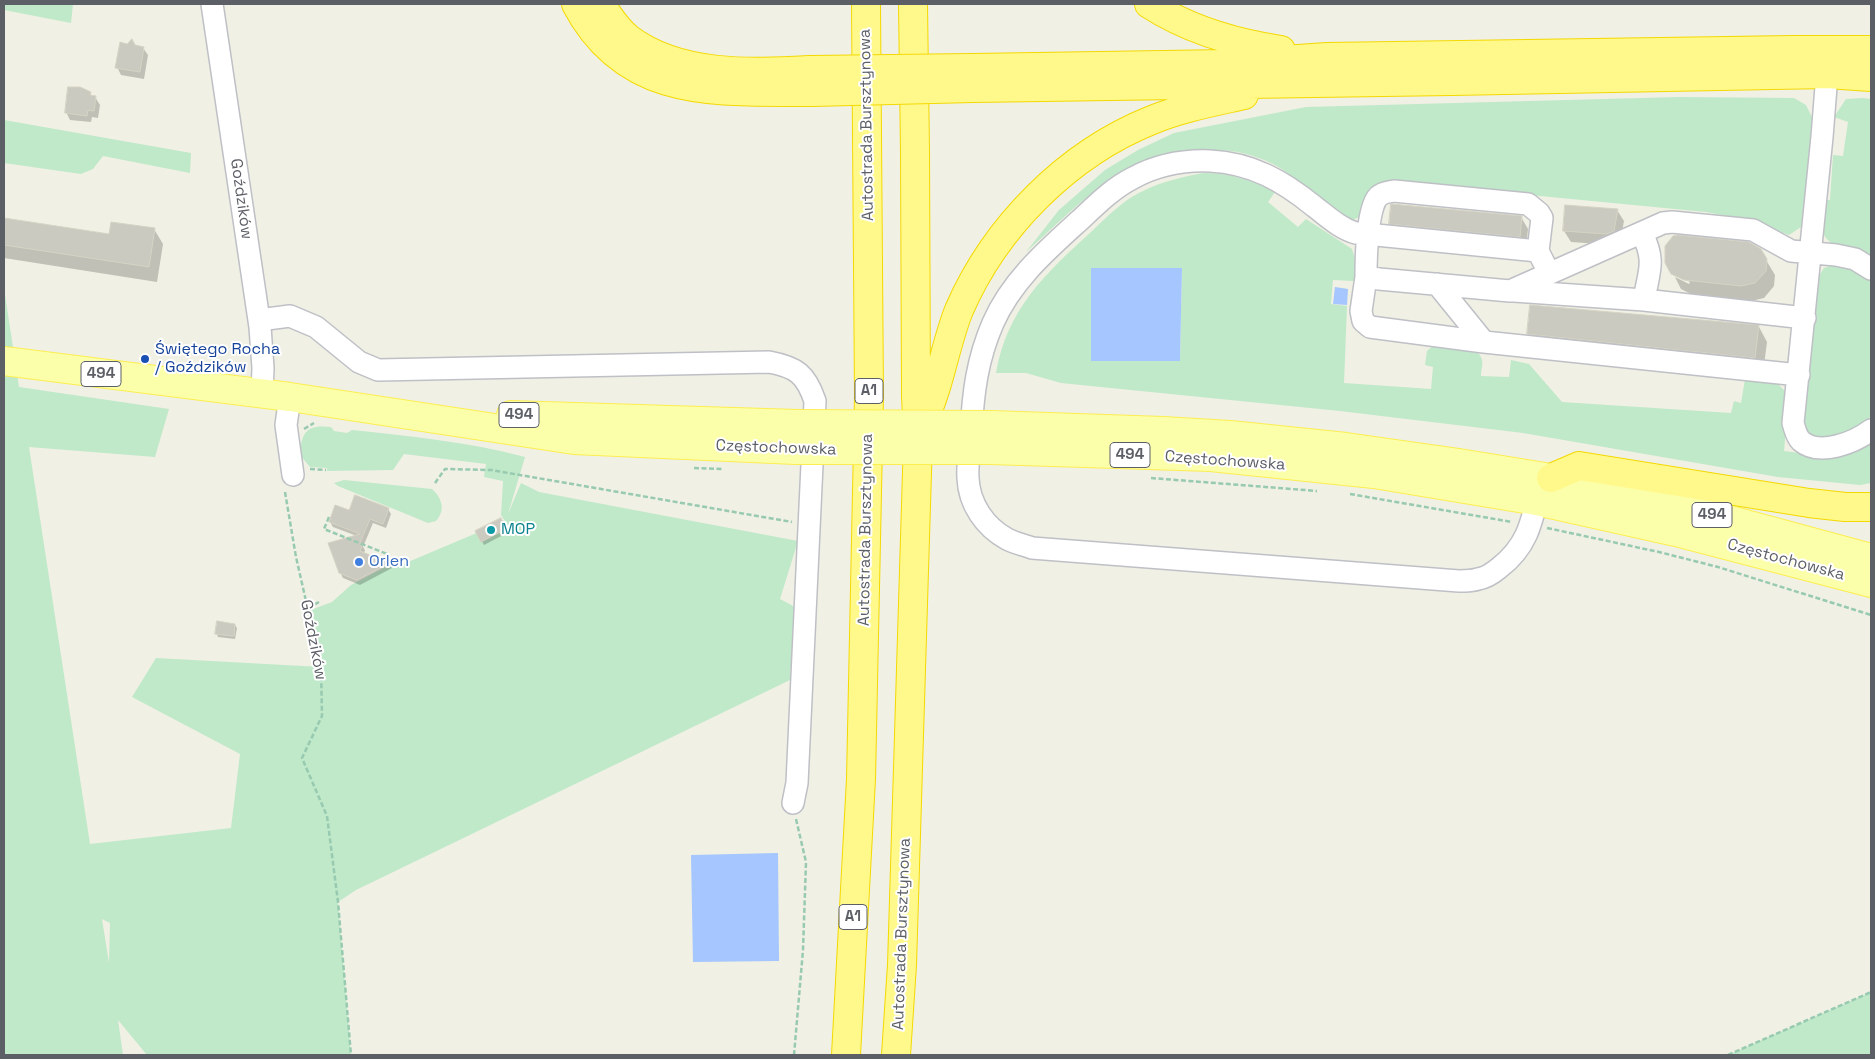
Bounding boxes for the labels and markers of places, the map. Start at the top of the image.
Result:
place label: Świętego Rocha / Goździków [155,340,280,378]
marker: Świętego Rocha / Goździków [139,353,151,365]
place label: MOP [501,520,535,540]
marker: MOP [485,524,497,536]
place label: Orlen [369,552,409,572]
marker: Orlen [353,556,365,568]

